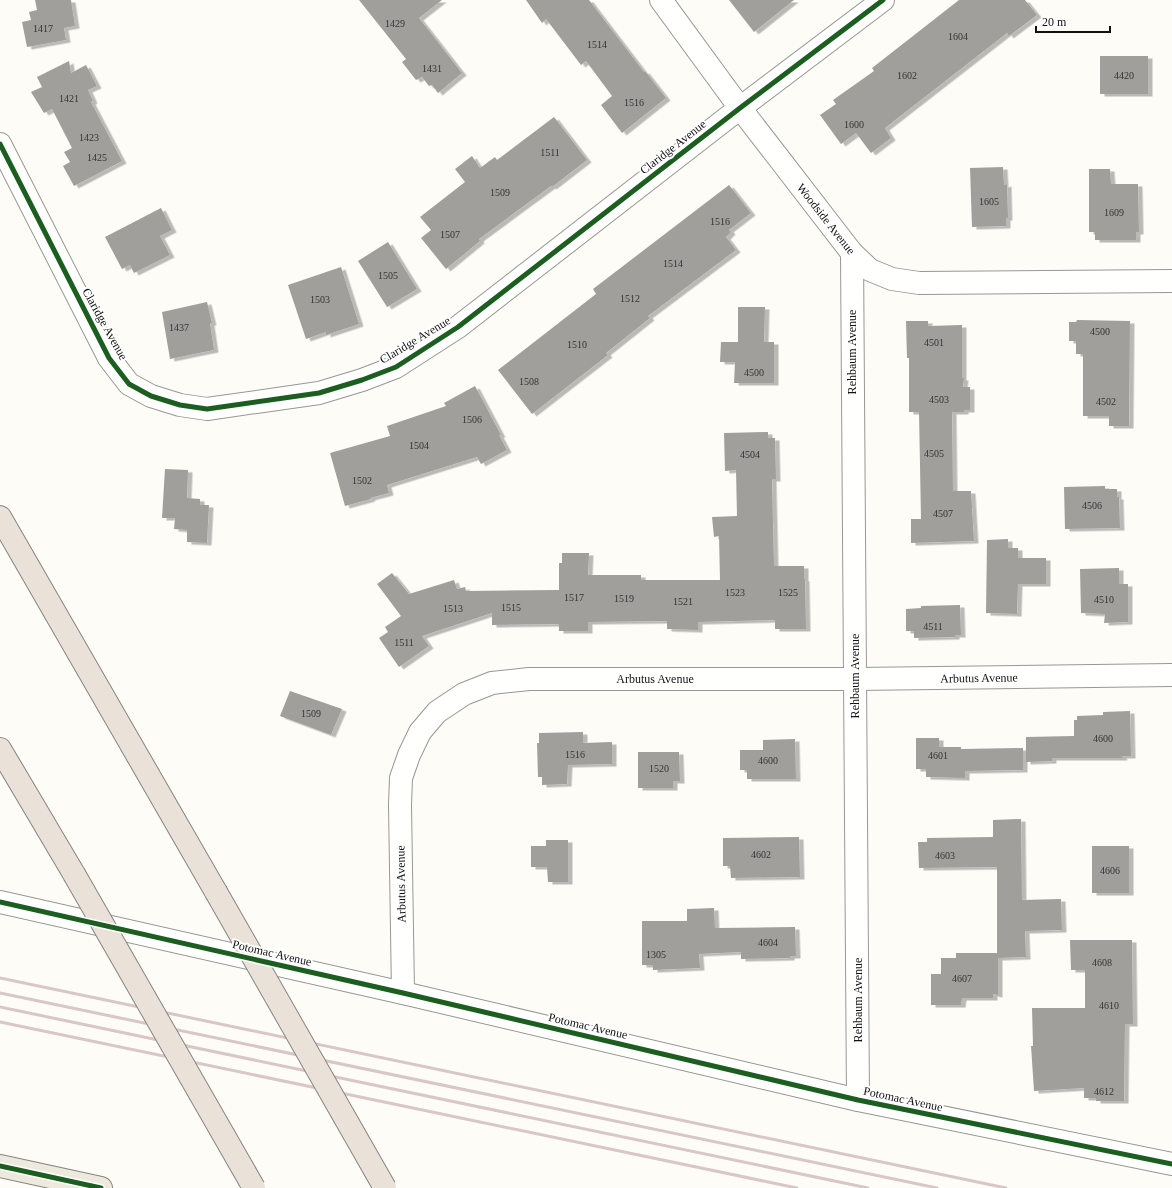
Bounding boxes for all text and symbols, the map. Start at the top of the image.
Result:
scale bar [1036,8,1110,34]
text: 20 m [1042,15,1067,29]
house number: 1429 [385,18,405,29]
house number: 1417 [33,23,53,34]
house number: 1604 [948,31,968,42]
house number: 1514 [587,39,607,50]
house number: 1431 [422,63,442,74]
house number: 1602 [897,70,917,81]
house number: 4420 [1114,70,1134,81]
house number: 1421 [59,93,79,104]
house number: 1516 [624,97,644,108]
street label: Claridge Avenue [637,117,709,177]
house number: 1600 [844,119,864,130]
house number: 1423 [79,132,99,143]
house number: 1511 [540,147,560,158]
house number: 1425 [87,152,107,163]
street label: Woodside Avenue [794,181,858,257]
house number: 1509 [490,187,510,198]
house number: 1605 [979,196,999,207]
house number: 1609 [1104,207,1124,218]
house number: 1516 [710,216,730,227]
house number: 1507 [440,229,460,240]
house number: 1514 [663,258,683,269]
house number: 1505 [378,270,398,281]
street label: Claridge Avenue [79,286,131,362]
house number: 1512 [620,293,640,304]
house number: 1503 [310,294,330,305]
street label: Rehbaum Avenue [845,310,859,394]
street label: Claridge Avenue [377,313,453,367]
house number: 1437 [169,322,189,333]
house number: 4500 [1090,326,1110,337]
house number: 4501 [924,337,944,348]
house number: 1510 [567,339,587,350]
house number: 4500 [744,367,764,378]
house number: 1508 [519,376,539,387]
house number: 4503 [929,394,949,405]
house number: 4502 [1096,396,1116,407]
house number: 1506 [462,414,482,425]
house number: 1504 [409,440,429,451]
house number: 4505 [924,448,944,459]
house number: 4504 [740,449,760,460]
house number: 1502 [352,475,372,486]
house number: 4506 [1082,500,1102,511]
house number: 4507 [933,508,953,519]
house number: 1523 [725,587,745,598]
house number: 1525 [778,587,798,598]
house number: 1517 [564,592,584,603]
house number: 1519 [614,593,634,604]
house number: 4510 [1094,594,1114,605]
house number: 1521 [673,596,693,607]
house number: 1515 [501,602,521,613]
house number: 1513 [443,603,463,614]
house number: 4511 [923,621,943,632]
street label: Rehbaum Avenue [848,634,862,718]
house number: 1511 [394,637,414,648]
street label: Arbutus Avenue [940,670,1018,686]
street label: Arbutus Avenue [616,672,694,686]
house number: 1509 [301,708,321,719]
house number: 4600 [1093,733,1113,744]
house number: 1516 [565,749,585,760]
house number: 4601 [928,750,948,761]
house number: 4600 [758,755,778,766]
house number: 1520 [649,763,669,774]
street label: Arbutus Avenue [393,845,409,923]
house number: 4602 [751,849,771,860]
house number: 4603 [935,850,955,861]
house number: 4606 [1100,865,1120,876]
street label: Potomac Avenue [231,937,313,969]
house number: 4604 [758,937,778,948]
house number: 1305 [646,949,666,960]
house number: 4608 [1092,957,1112,968]
street label: Rehbaum Avenue [851,958,865,1042]
house number: 4607 [952,973,972,984]
house number: 4610 [1099,1000,1119,1011]
street label: Potomac Avenue [547,1010,629,1042]
street label: Potomac Avenue [862,1084,944,1114]
house number: 4612 [1094,1086,1114,1097]

